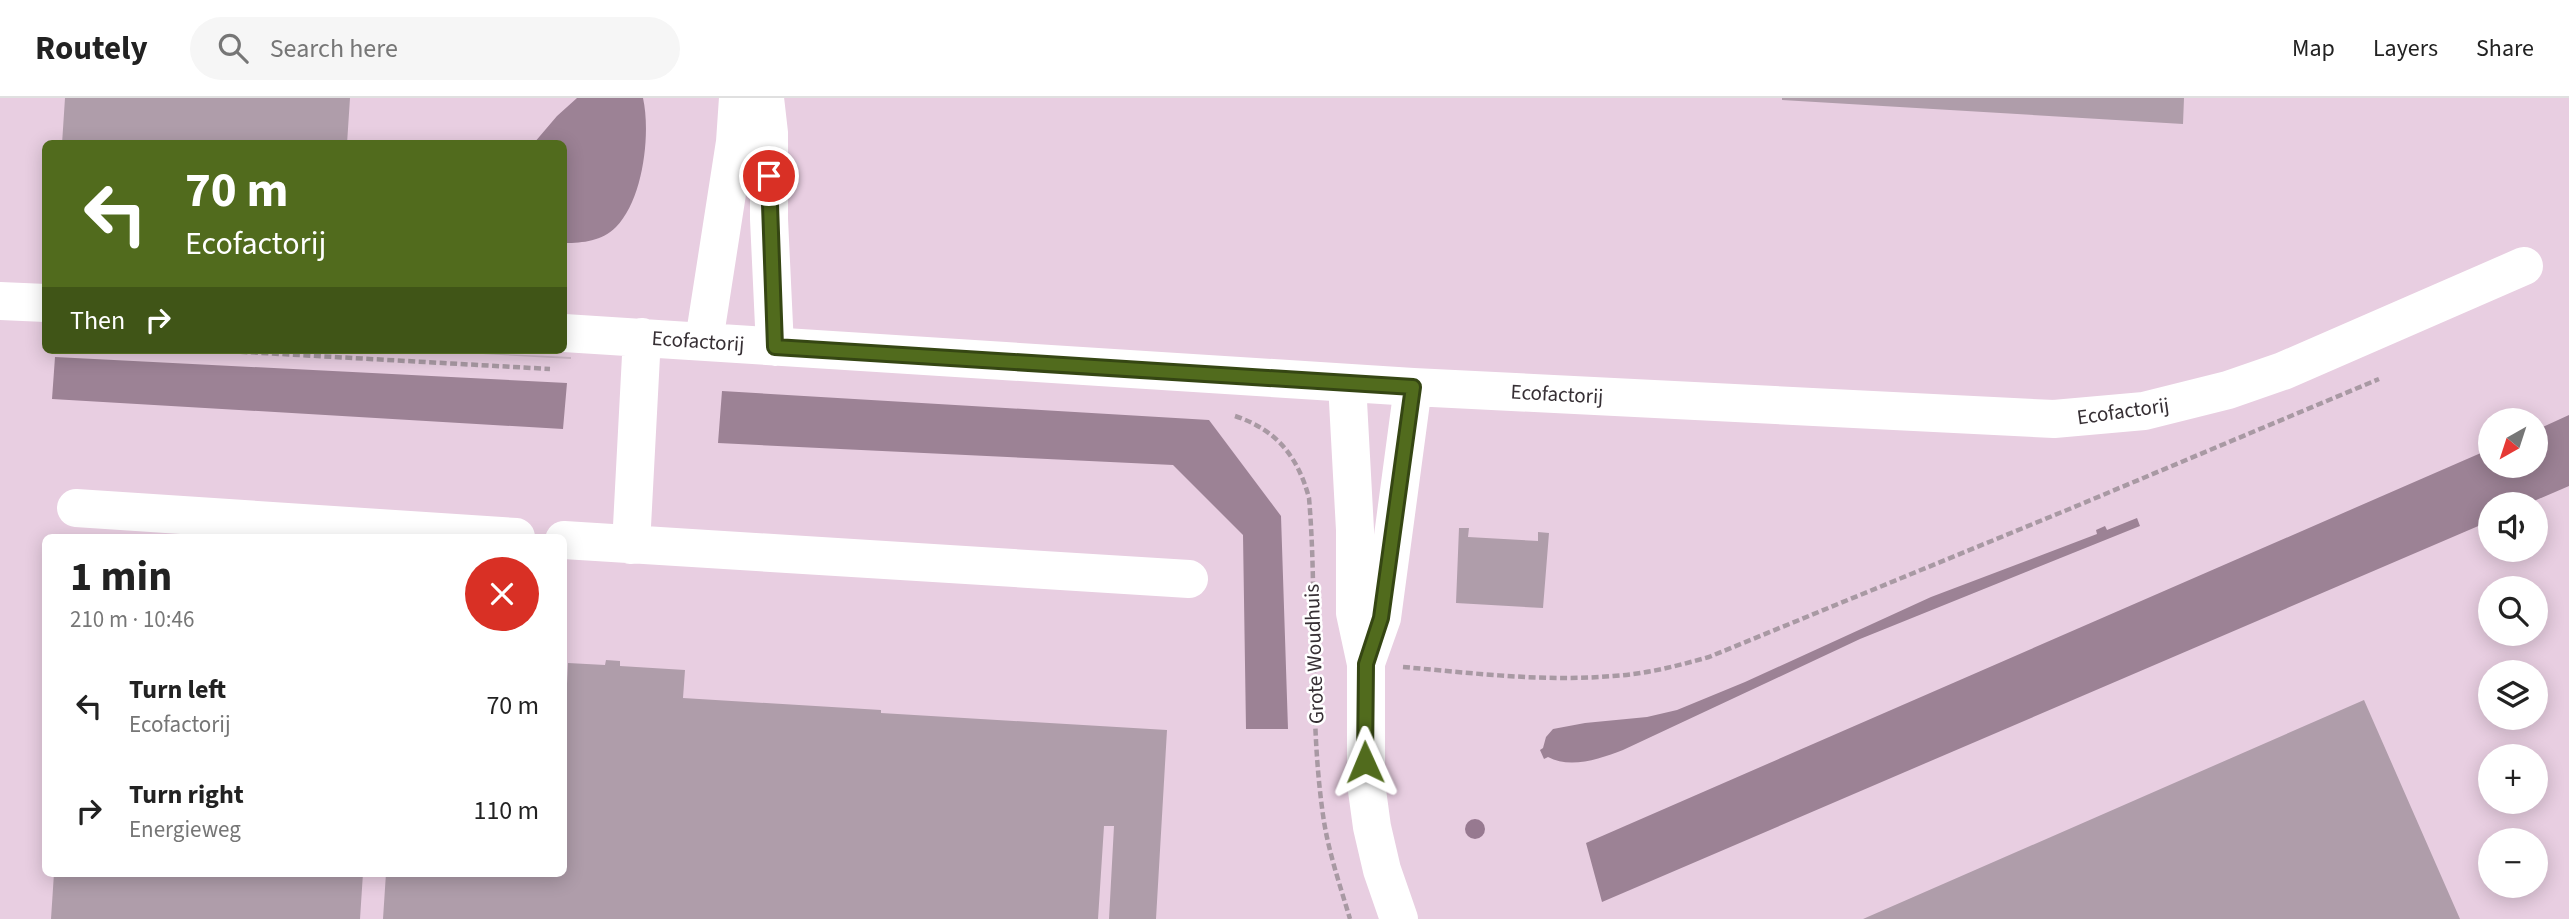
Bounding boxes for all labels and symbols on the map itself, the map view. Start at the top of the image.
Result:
pin [739,146,799,206]
street label: Ecofactorij [651,323,745,359]
street label: Ecofactorij [1510,377,1604,411]
street label: Ecofactorij [2075,390,2171,432]
north arrow [2478,408,2548,478]
street label: Grote Woudhuis [1297,583,1331,725]
position arrow [1328,725,1402,799]

